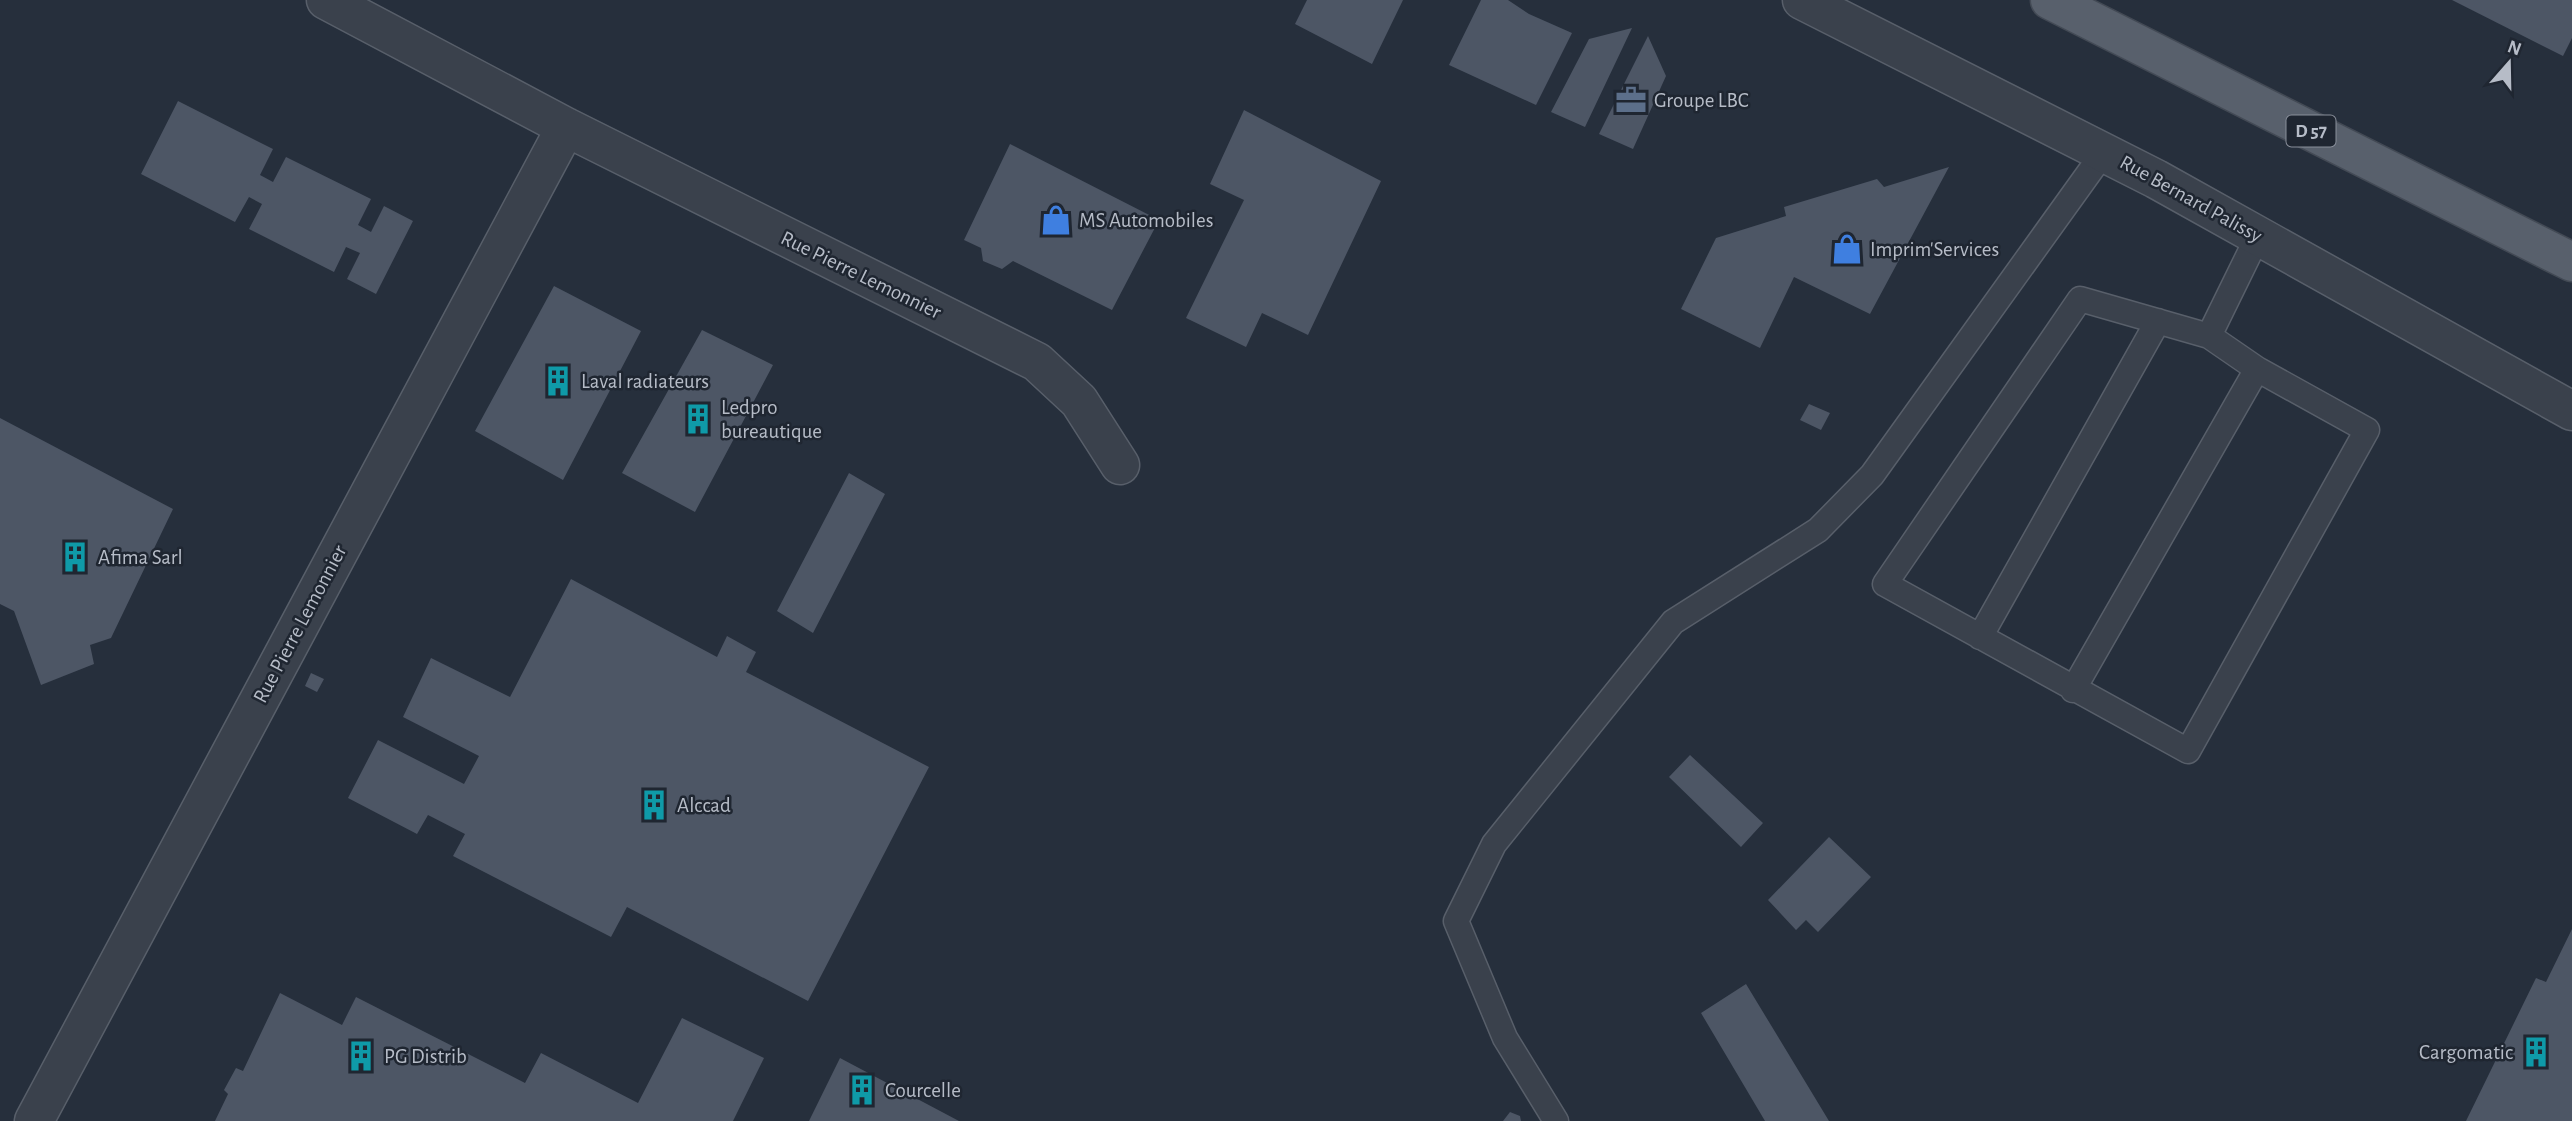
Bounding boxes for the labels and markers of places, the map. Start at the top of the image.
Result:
office icon: Groupe LBC [1614,83,1648,117]
place label: Groupe LBC [1654,90,1749,111]
shop icon: MS Automobiles [1039,203,1073,237]
place label: MS Automobiles [1079,210,1214,231]
shop icon: Imprim'Services [1830,232,1864,266]
place label: Imprim'Services [1870,239,1999,260]
building icon: Laval radiateurs [541,364,575,398]
place label: Laval radiateurs [581,371,709,392]
place label: Ledpro bureautique [721,397,822,442]
building icon: Ledpro bureautique [681,402,715,436]
building icon: Afima Sarl [58,540,92,574]
place label: Afima Sarl [98,547,183,568]
building icon: Alccad [637,788,671,822]
place label: Alccad [677,795,731,816]
building icon: Cargomatic [2519,1035,2553,1069]
building icon: PG Distrib [344,1039,378,1073]
place label: Cargomatic [2419,1042,2513,1063]
place label: PG Distrib [384,1046,467,1067]
building icon: Courcelle [845,1073,879,1107]
place label: Courcelle [885,1080,961,1101]

